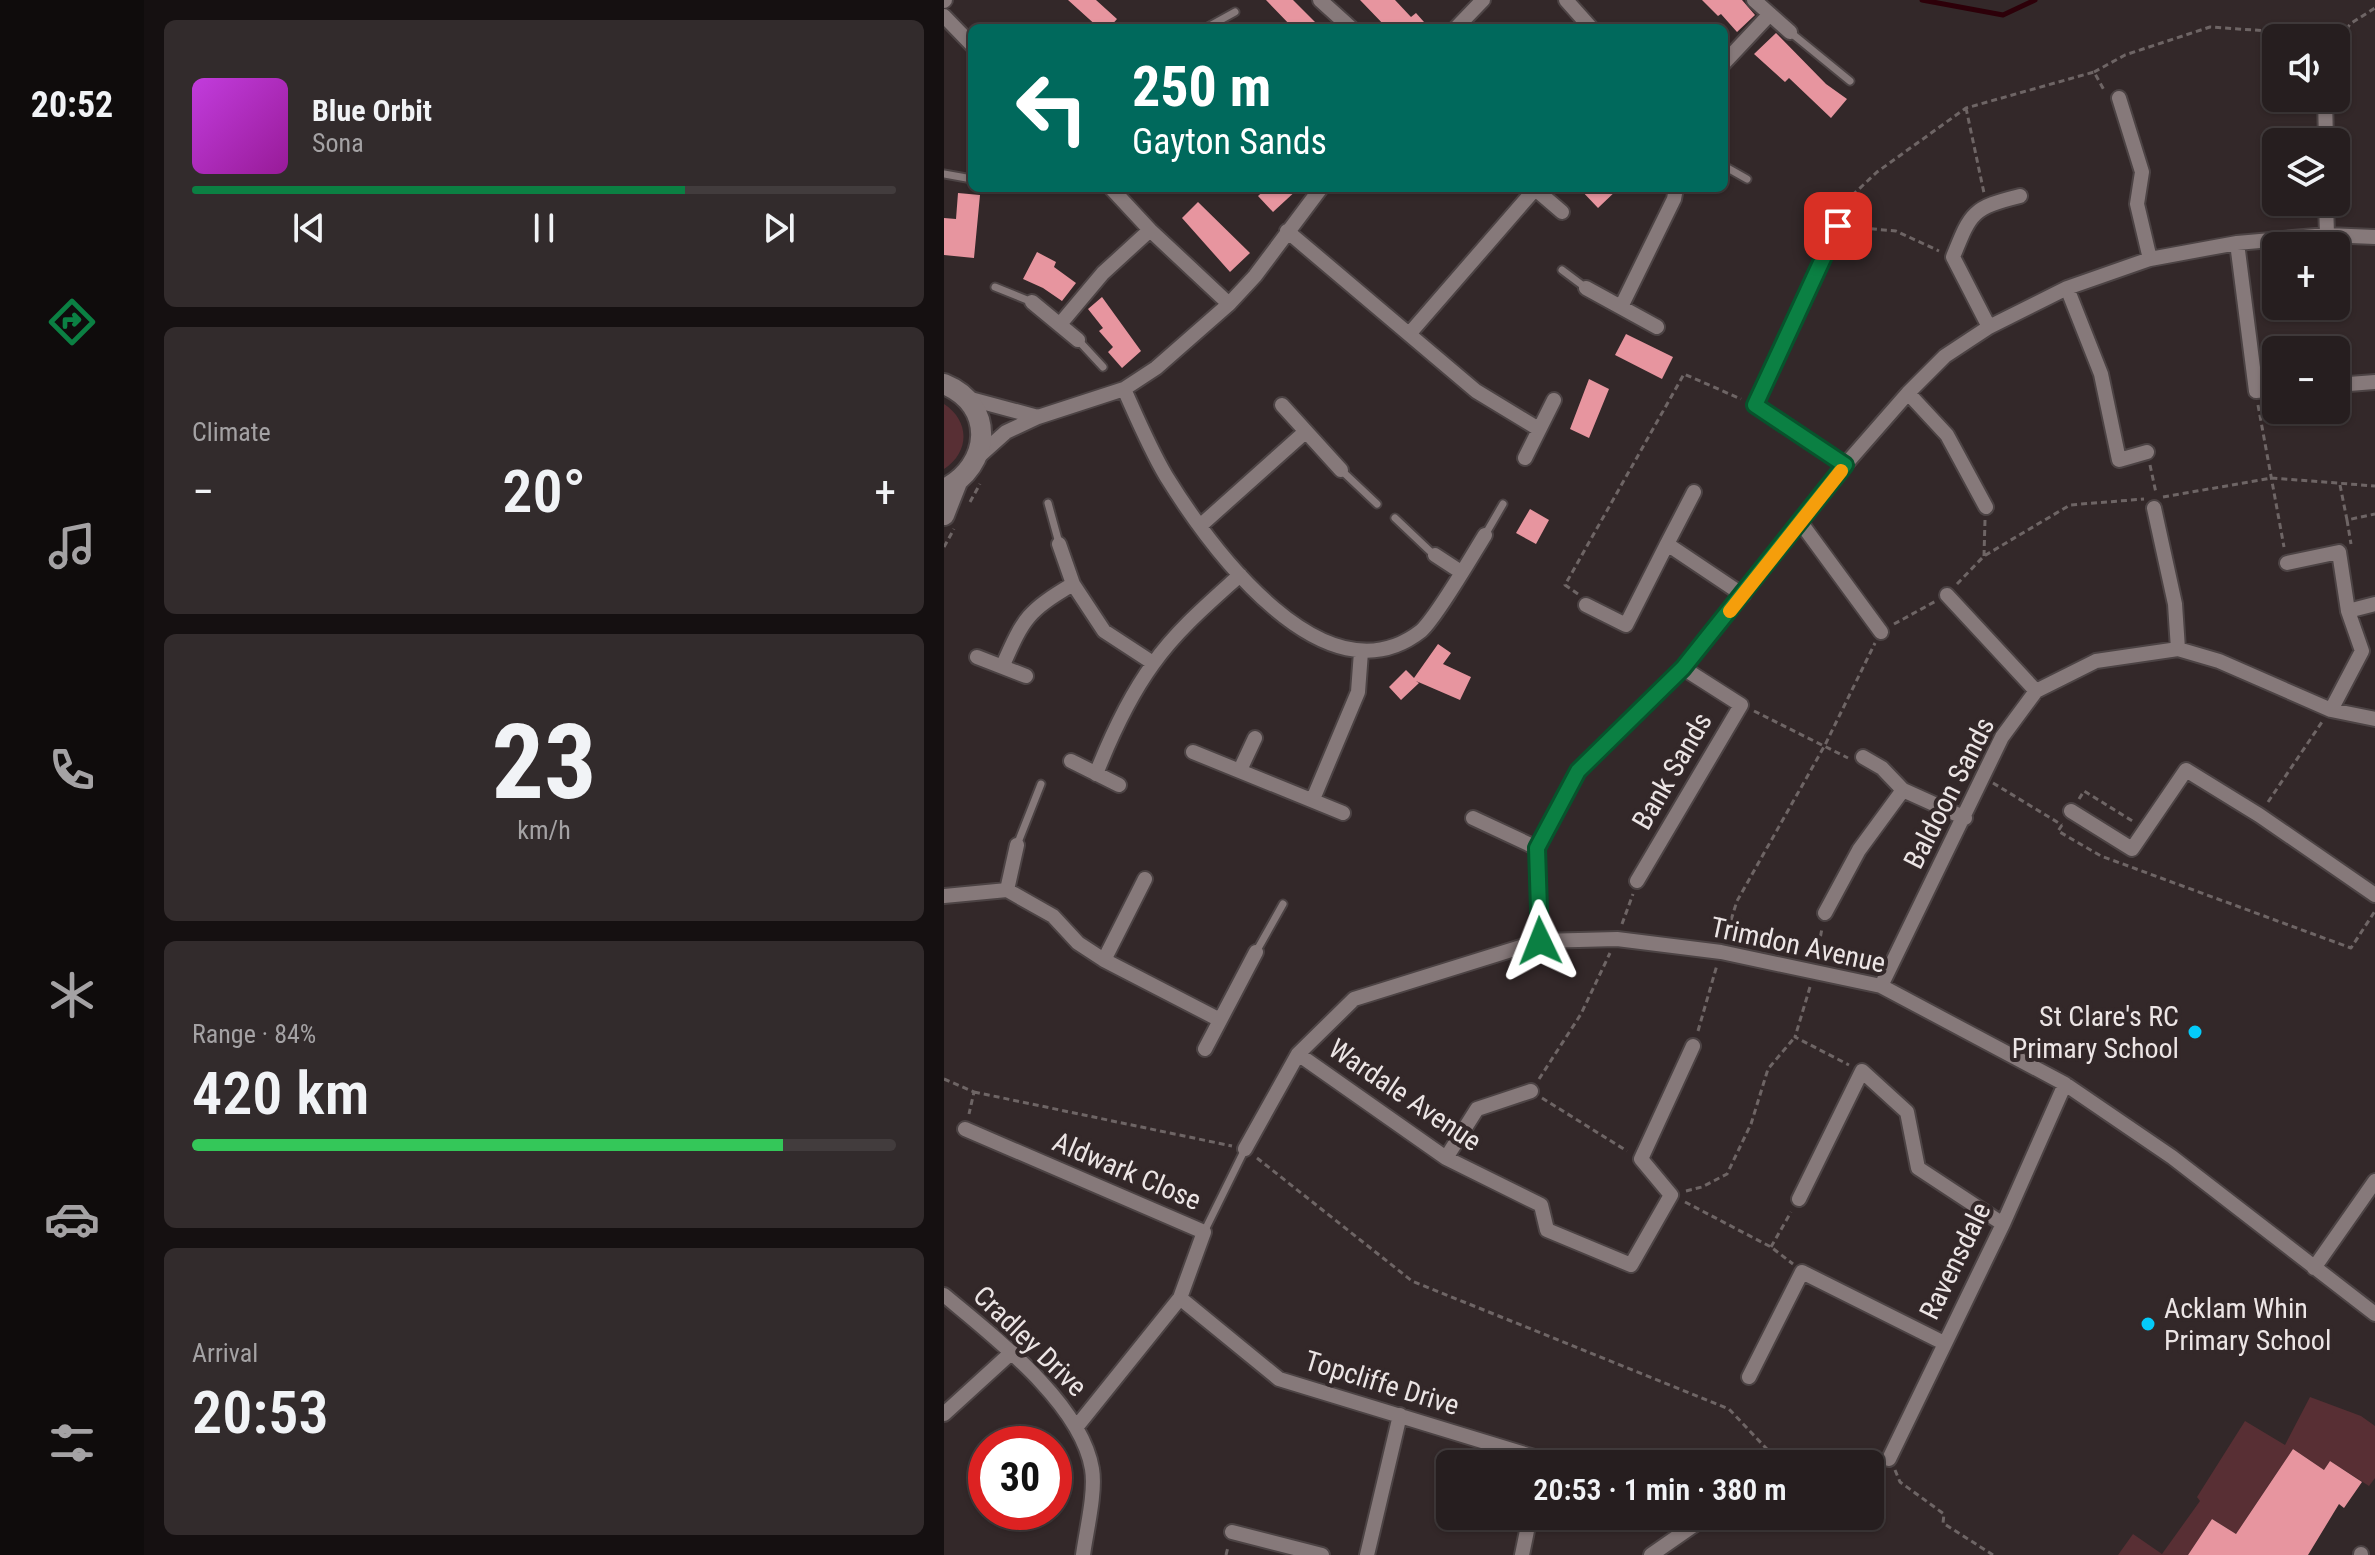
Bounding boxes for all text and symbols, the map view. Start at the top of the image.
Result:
map controls [2262,24,2350,424]
button: sound [2262,24,2350,112]
text: 250 m [1132,54,1271,120]
icon: left [1000,56,1104,160]
text: 20:52 [31,84,113,126]
text: Blue Orbit [312,93,432,128]
text: Gayton Sands [1132,121,1327,163]
text: Sona [312,128,364,158]
button: layers [2262,128,2350,216]
pin [1804,192,1872,260]
icon: arrive [1816,204,1860,248]
icon: previous [287,206,331,250]
icon: pause [522,206,566,250]
icon: next [757,206,801,250]
button: + [2262,232,2350,320]
icon: directions [44,294,100,350]
button: − [2262,336,2350,424]
text: Climate [192,417,271,447]
text: 20° [502,456,586,527]
text: − [192,466,214,518]
text: + [874,466,896,518]
icon: music [44,518,100,574]
text: 23 [491,702,597,823]
street label: Bank Sands [1625,707,1719,835]
street label: Baldoon Sands [1897,712,2001,874]
icon: phone [44,742,100,798]
text: km/h [517,815,571,845]
position arrow [1498,899,1582,983]
street label: Trimdon Avenue [1707,910,1889,980]
icon: climate [44,967,100,1023]
place label: St Clare's RC Primary School [2012,1000,2179,1065]
text: Range · 84% [192,1019,316,1049]
marker: St Clare's RC Primary School [2186,1023,2204,1041]
street label: Wardale Avenue [1323,1032,1487,1158]
text: 420 km [192,1058,369,1129]
street label: Aldwark Close [1048,1125,1206,1217]
icon: car [44,1191,100,1247]
street label: Ravensdale [1913,1197,1997,1325]
street label: Cradley Drive [967,1279,1093,1403]
place label: Acklam Whin Primary School [2164,1292,2331,1357]
marker: Acklam Whin Primary School [2139,1315,2157,1333]
text: Arrival [192,1338,258,1368]
street label: Topcliffe Drive [1301,1344,1463,1422]
text: 20:53 [192,1377,329,1448]
icon: filters [44,1415,100,1471]
speed limit sign: 30 [968,1426,1072,1530]
text: 20:53 · 1 min · 380 m [1533,1472,1787,1507]

